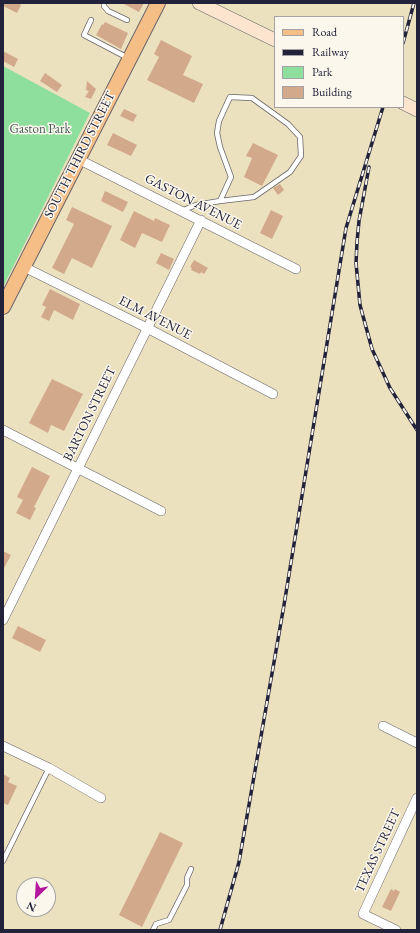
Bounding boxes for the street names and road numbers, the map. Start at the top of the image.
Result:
street label: SOUTH THIRD STREET [41,89,119,221]
street label: GASTON AVENUE [142,171,244,233]
street label: ELM AVENUE [116,293,194,343]
street label: BARTON STREET [60,364,120,464]
street label: TEXAS STREET [352,807,404,895]

